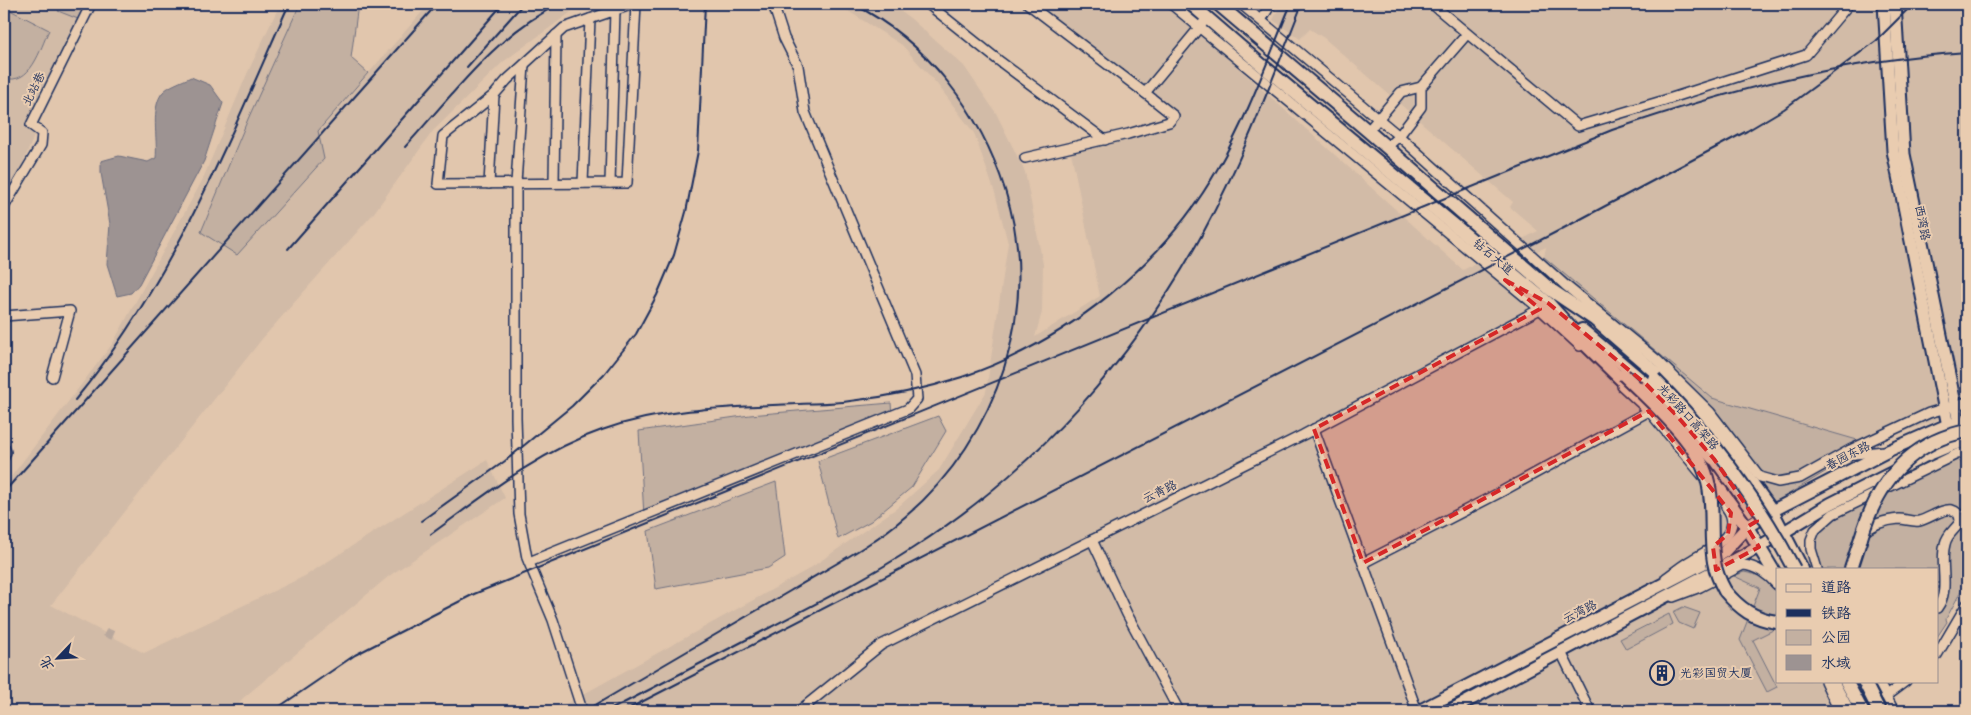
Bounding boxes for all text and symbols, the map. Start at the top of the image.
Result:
street label: 北站巷 [19,70,49,108]
street label: 西湾路 [1911,204,1933,242]
street label: 钻石大道 [1470,236,1516,278]
street label: 光彩路口高架路 [1654,381,1722,453]
street label: 春园东路 [1823,438,1873,474]
street label: 云青路 [1141,477,1179,507]
legend [1776,568,1938,682]
text: 道路 [1821,578,1851,597]
street label: 云湾路 [1561,597,1599,627]
text: 铁路 [1821,604,1851,623]
text: 公园 [1821,628,1851,647]
north arrow [32,632,82,682]
text: 北 [36,653,57,673]
text: 水域 [1821,654,1851,673]
building icon: 光彩国贸大厦 [1649,660,1675,686]
place label: 光彩国贸大厦 [1680,666,1752,681]

